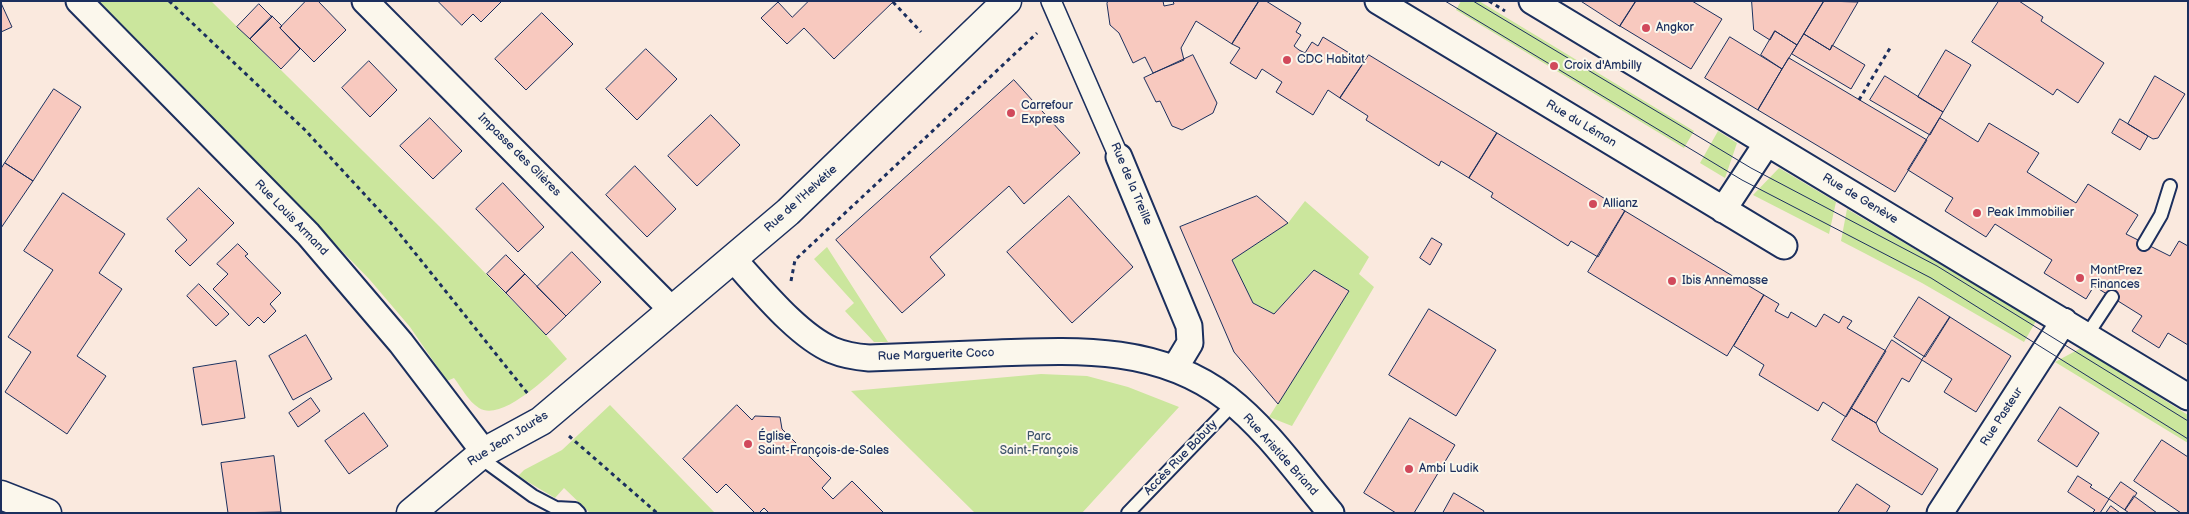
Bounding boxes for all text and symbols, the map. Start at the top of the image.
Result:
place label: Angkor [1656,21,1694,35]
marker: Angkor [1640,22,1652,34]
place label: CDC Habitat [1297,53,1365,67]
marker: CDC Habitat [1281,54,1293,66]
place label: Croix d'Ambilly [1564,59,1642,73]
marker: Croix d'Ambilly [1548,60,1560,72]
street label: Rue du Léman [1543,97,1619,151]
place label: Carrefour Express [1021,99,1073,127]
marker: Carrefour Express [1005,107,1017,119]
street label: Impasse des Glières [474,110,564,200]
street label: Rue de la Treille [1107,140,1155,228]
street label: Rue de l'Helvétie [762,162,840,236]
street label: Rue de Genève [1820,171,1900,227]
street label: Rue Louis Armand [251,177,331,259]
place label: Allianz [1603,197,1638,211]
marker: Allianz [1587,198,1599,210]
place label: Peak Immobilier [1987,206,2074,220]
marker: Peak Immobilier [1971,207,1983,219]
place label: MontPrez Finances [2090,264,2142,292]
marker: MontPrez Finances [2074,272,2086,284]
place label: Ibis Annemasse [1682,274,1768,288]
marker: Ibis Annemasse [1666,275,1678,287]
street label: Rue Marguerite Coco [877,346,995,364]
street label: Rue Pasteur [1978,385,2026,449]
street label: Rue Jean Jaurès [465,408,551,470]
street label: Rue Aristide Briand [1239,411,1321,499]
street label: Accès Rue Babuty [1141,417,1221,499]
place label: Église Saint-François-de-Sales [758,430,889,458]
park label: Parc Saint-François [1000,430,1078,458]
marker: Église Saint-François-de-Sales [742,438,754,450]
place label: Ambi Ludik [1419,462,1478,476]
marker: Ambi Ludik [1403,463,1415,475]

